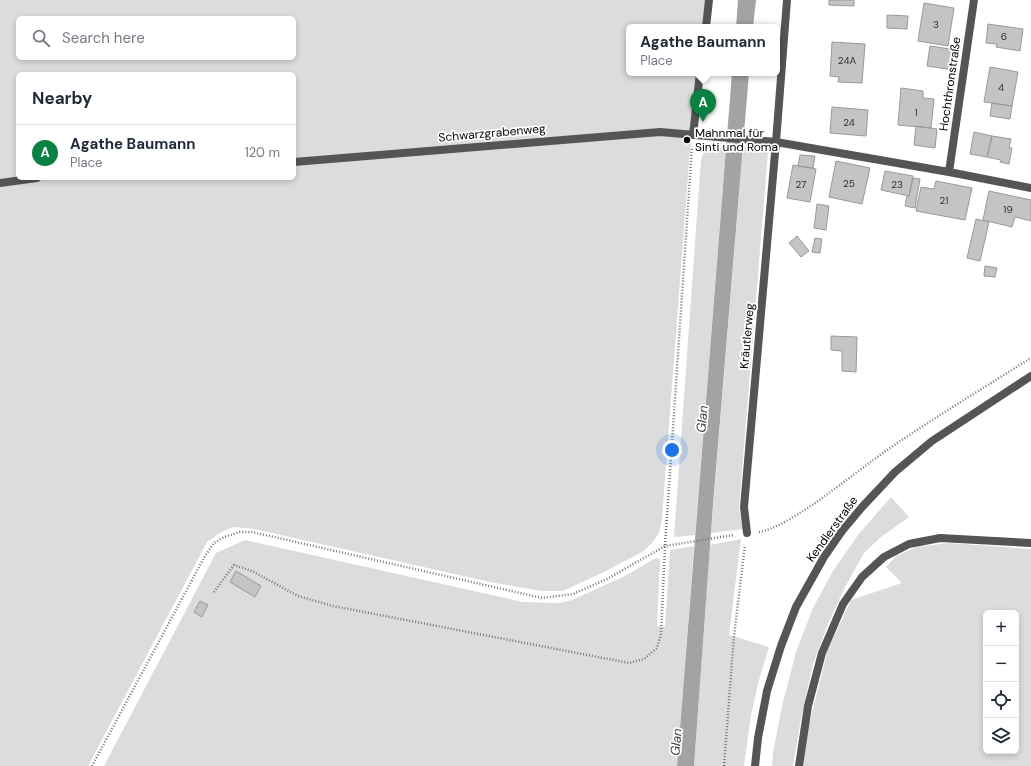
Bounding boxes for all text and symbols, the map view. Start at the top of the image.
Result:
search box [16,16,296,60]
house number: 3 [933,18,939,31]
popup [626,24,780,76]
icon: search [30,27,52,49]
text: Search here [62,28,145,48]
house number: 6 [1001,30,1007,43]
text: Agathe Baumann [640,32,766,52]
street label: Hochthronstraße [935,36,965,132]
text: Place [640,52,673,69]
house number: 24A [838,54,857,67]
house number: 4 [998,81,1004,94]
text: Nearby [32,87,92,109]
pin: A [690,89,716,122]
house number: 1 [914,106,918,119]
house number: 24 [843,116,855,129]
street label: Schwarzgrabenweg [438,120,546,146]
place label: Mahnmal für Sinti und Roma [695,125,778,155]
text: Agathe Baumann [70,134,196,154]
marker: Mahnmal für Sinti und Roma [682,135,692,145]
text: A [40,144,50,161]
text: 120 m [245,144,280,161]
text: Place [70,154,102,171]
house number: 25 [843,177,855,190]
house number: 27 [796,178,806,191]
house number: 23 [891,178,903,191]
house number: 21 [940,194,948,207]
house number: 19 [1003,203,1013,216]
street label: Kräutlerweg [736,302,758,370]
water label: Glan [692,405,712,433]
your location [662,440,682,460]
street label: Kendlerstraße [803,493,861,565]
map controls [983,610,1019,754]
button: + [983,610,1019,646]
button: − [983,646,1019,682]
button: locate [983,682,1019,718]
button: layers [983,718,1019,754]
water label: Glan [666,728,686,756]

